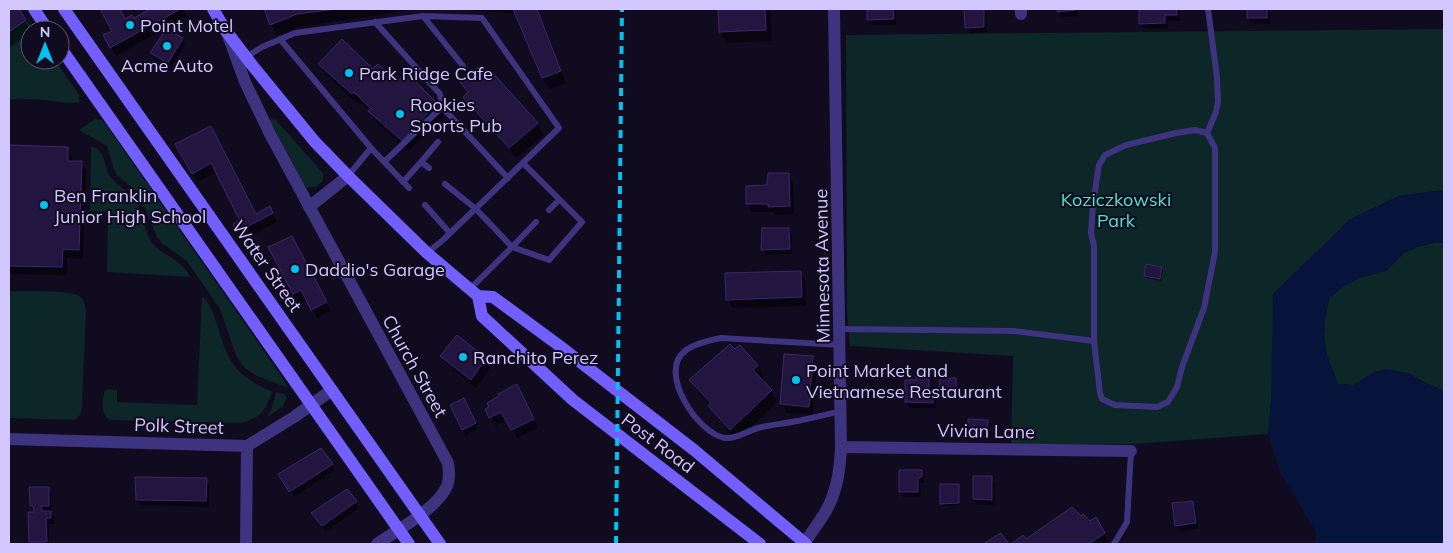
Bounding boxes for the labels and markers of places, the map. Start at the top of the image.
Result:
place label: Point Motel [140,14,233,37]
marker: Point Motel [124,19,136,31]
marker: Acme Auto [161,40,173,52]
place label: Acme Auto [121,54,213,77]
place label: Park Ridge Cafe [359,62,493,85]
marker: Park Ridge Cafe [343,67,355,79]
place label: Rookies Sports Pub [410,93,502,137]
marker: Rookies Sports Pub [394,108,406,120]
place label: Ben Franklin Junior High School [54,184,206,228]
marker: Ben Franklin Junior High School [38,199,50,211]
place label: Daddio's Garage [305,258,445,281]
marker: Daddio's Garage [289,263,301,275]
place label: Ranchito Perez [473,346,598,369]
marker: Ranchito Perez [457,351,469,363]
place label: Point Market and Vietnamese Restaurant [806,359,1002,403]
marker: Point Market and Vietnamese Restaurant [790,374,802,386]

